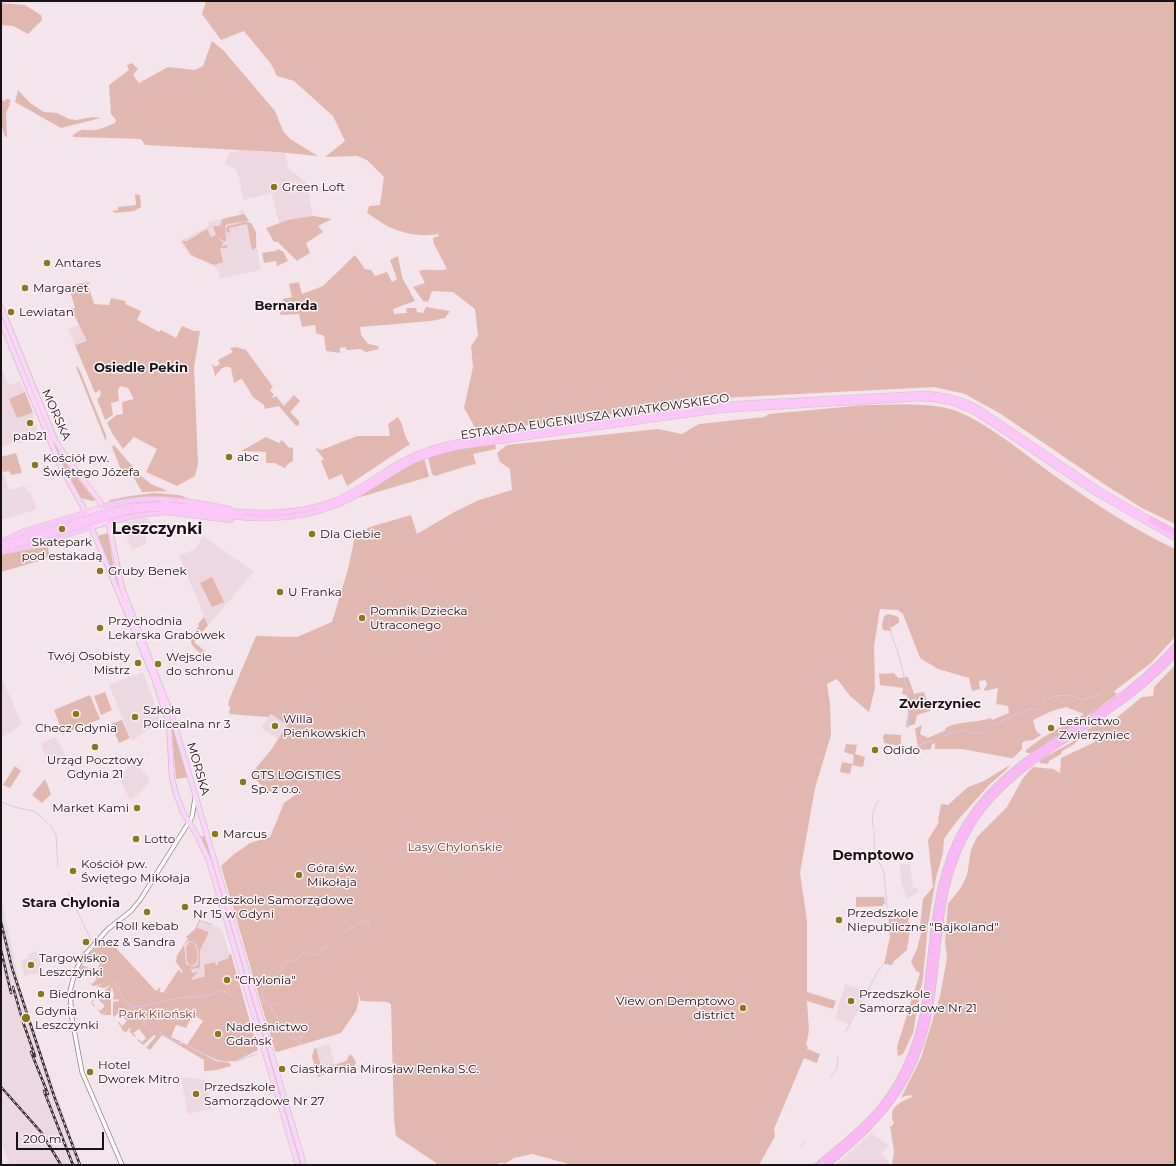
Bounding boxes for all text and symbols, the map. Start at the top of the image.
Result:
place label: Green Loft [282,180,345,194]
marker: Green Loft [269,182,279,192]
place label: Antares [55,256,101,270]
marker: Antares [42,258,52,268]
place label: Margaret [33,281,88,295]
marker: Margaret [20,283,30,293]
district label: Bernarda [254,298,318,314]
place label: Lewiatan [19,305,74,319]
marker: Lewiatan [6,307,16,317]
district label: Osiedle Pekin [94,360,188,376]
street label: MORSKA [38,387,74,443]
street label: ESTAKADA EUGENIUSZA KWIATKOWSKIEGO [460,391,730,443]
marker: pab21 [25,418,35,428]
place label: pab21 [13,429,47,443]
place label: abc [237,450,259,464]
place label: Kościół pw. Świętego Józefa [43,451,140,479]
marker: abc [224,452,234,462]
marker: Kościół pw. Świętego Józefa [30,460,40,470]
district label: Leszczynki [112,519,202,539]
marker: Skatepark pod estakadą [57,524,67,534]
place label: Dla Ciebie [320,527,381,541]
marker: Dla Ciebie [307,529,317,539]
place label: Skatepark pod estakadą [21,535,103,563]
place label: Gruby Benek [108,564,187,578]
marker: Gruby Benek [95,566,105,576]
place label: U Franka [288,585,342,599]
marker: U Franka [275,587,285,597]
place label: Pomnik Dziecka Utraconego [370,604,468,632]
marker: Pomnik Dziecka Utraconego [357,613,367,623]
place label: Przychodnia Lekarska Grabówek [108,614,225,642]
marker: Przychodnia Lekarska Grabówek [95,623,105,633]
place label: Twój Osobisty Mistrz [48,649,130,677]
place label: Wejscie do schronu [166,650,234,678]
marker: Twój Osobisty Mistrz [133,658,143,668]
marker: Wejscie do schronu [153,659,163,669]
district label: Zwierzyniec [899,696,981,712]
place label: Szkoła Policealna nr 3 [143,703,231,731]
marker: Checz Gdynia [71,709,81,719]
marker: Szkoła Policealna nr 3 [130,712,140,722]
place label: Willa Pieńkowskich [283,712,366,740]
place label: Leśnictwo Zwierzyniec [1059,714,1130,742]
place label: Checz Gdynia [35,721,117,735]
marker: Willa Pieńkowskich [270,721,280,731]
marker: Leśnictwo Zwierzyniec [1046,723,1056,733]
street label: MORSKA [184,741,212,797]
marker: Urząd Pocztowy Gdynia 21 [90,742,100,752]
place label: Odido [883,743,920,757]
marker: Odido [870,745,880,755]
place label: Urząd Pocztowy Gdynia 21 [47,753,143,781]
place label: GTS LOGISTICS Sp. z o.o. [251,768,341,796]
marker: GTS LOGISTICS Sp. z o.o. [238,777,248,787]
place label: Market Kami [52,801,129,815]
marker: Market Kami [132,803,142,813]
place label: Marcus [223,827,267,841]
marker: Marcus [210,829,220,839]
place label: Lotto [144,832,175,846]
marker: Lotto [131,834,141,844]
park label: Lasy Chylońskie [408,840,502,854]
district label: Demptowo [832,848,914,864]
place label: Kościół pw. Świętego Mikołaja [81,857,190,885]
place label: Góra św. Mikołaja [307,861,357,889]
marker: Kościół pw. Świętego Mikołaja [68,866,78,876]
marker: Góra św. Mikołaja [294,870,304,880]
place label: Przedszkole Samorządowe Nr 15 w Gdyni [193,893,353,921]
district label: Stara Chylonia [22,895,120,911]
marker: Przedszkole Samorządowe Nr 15 w Gdyni [180,902,190,912]
place label: Przedszkole Niepubliczne "Bajkoland" [847,906,999,934]
marker: Roll kebab [142,907,152,917]
marker: Przedszkole Niepubliczne "Bajkoland" [834,915,844,925]
place label: Roll kebab [115,919,179,933]
place label: Inez & Sandra [94,935,175,949]
marker: Inez & Sandra [81,937,91,947]
place label: Targowisko Leszczynki [39,951,107,979]
marker: Targowisko Leszczynki [26,960,36,970]
place label: "Chylonia" [235,973,296,987]
marker: "Chylonia" [222,975,232,985]
place label: Biedronka [49,987,111,1001]
place label: Przedszkole Samorządowe Nr 21 [859,987,977,1015]
marker: Biedronka [36,989,46,999]
place label: View on Demptowo district [616,994,735,1022]
marker: Przedszkole Samorządowe Nr 21 [846,996,856,1006]
marker: View on Demptowo district [738,1003,748,1013]
place label: Gdynia Leszczynki [35,1004,99,1032]
park label: Park Kiloński [118,1007,196,1021]
marker: Gdynia Leszczynki [20,1012,32,1024]
place label: Nadleśnictwo Gdańsk [226,1020,308,1048]
marker: Nadleśnictwo Gdańsk [213,1029,223,1039]
place label: Hotel Dworek Mitro [98,1058,180,1086]
place label: Ciastkarnia Mirosław Renka S.C. [290,1062,479,1076]
marker: Ciastkarnia Mirosław Renka S.C. [277,1064,287,1074]
marker: Hotel Dworek Mitro [85,1067,95,1077]
place label: Przedszkole Samorządowe Nr 27 [204,1080,325,1108]
marker: Przedszkole Samorządowe Nr 27 [191,1089,201,1099]
scale bar [18,1124,106,1150]
text: 200 m [23,1131,62,1146]

